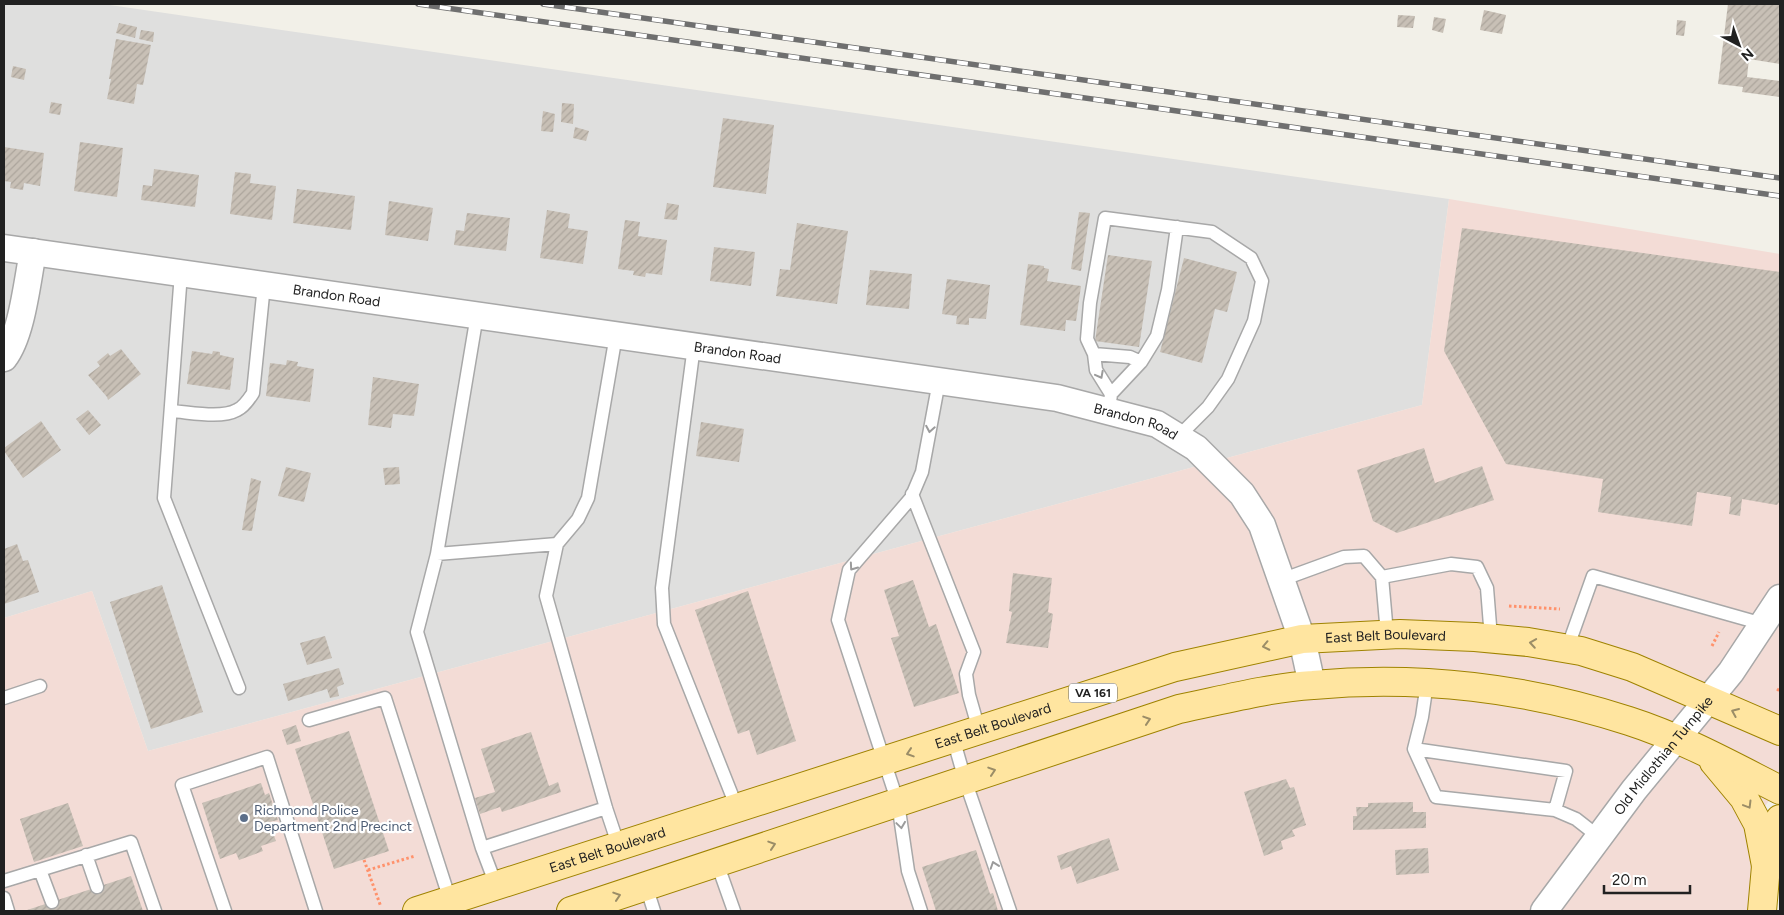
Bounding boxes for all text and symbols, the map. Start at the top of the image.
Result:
north arrow [1714,20,1764,70]
text: N [1738,44,1757,64]
street label: Brandon Road [292,281,381,311]
street label: Brandon Road [693,338,782,368]
one-way arrow [1094,369,1104,378]
street label: Brandon Road [1092,400,1181,444]
one-way arrow [926,425,936,433]
one-way arrow [850,561,859,571]
street label: East Belt Boulevard [1325,626,1446,647]
one-way arrow [1528,638,1537,648]
one-way arrow [1262,640,1271,651]
road number: VA 161 [1069,684,1117,702]
street label: Old Midlothian Turnpike [1610,692,1717,819]
street label: East Belt Boulevard [933,699,1053,753]
one-way arrow [1732,707,1740,717]
one-way arrow [1142,716,1150,726]
one-way arrow [906,747,914,757]
one-way arrow [988,767,996,777]
one-way arrow [1741,799,1751,808]
place label: Richmond Police Department 2nd Precinct [254,802,412,835]
marker: Richmond Police Department 2nd Precinct [238,812,250,824]
one-way arrow [895,821,906,829]
street label: East Belt Boulevard [547,824,668,877]
one-way arrow [767,840,775,850]
one-way arrow [990,861,1000,870]
scale bar [1604,862,1690,894]
text: 20 m [1612,871,1646,889]
one-way arrow [613,892,621,902]

